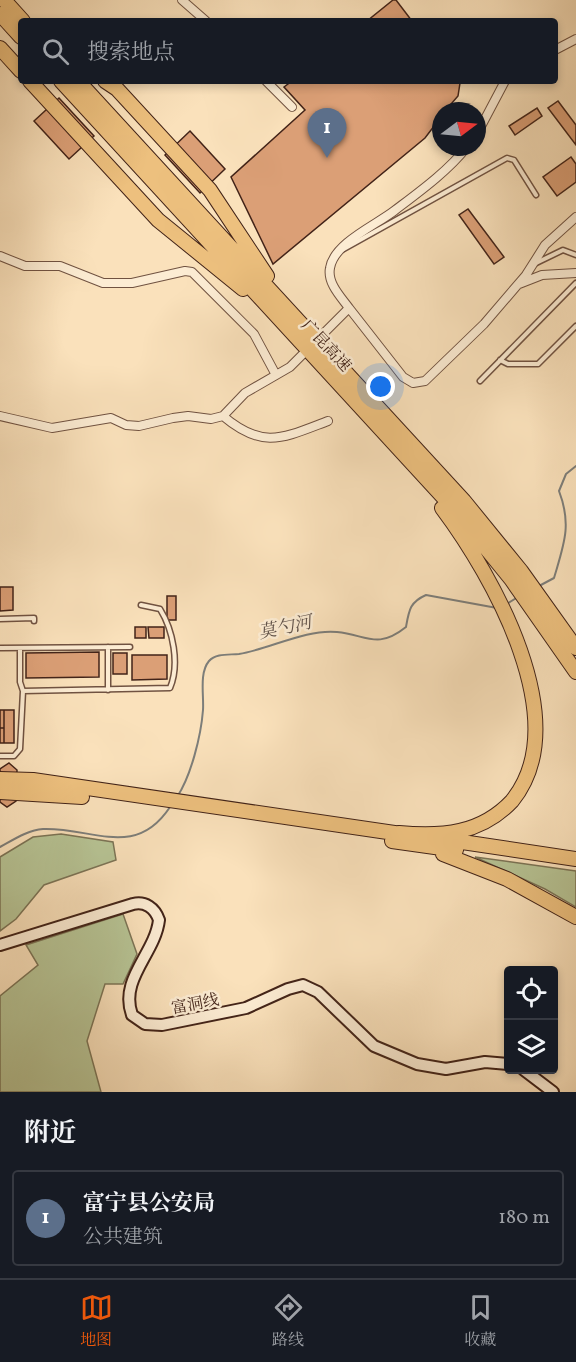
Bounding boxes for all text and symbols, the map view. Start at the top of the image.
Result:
search box [18,18,558,84]
icon: search [39,35,72,68]
text: 搜索地点 [87,38,175,69]
north arrow [432,102,486,156]
pin: 1 [308,108,346,158]
street label: 广昆高速 [296,315,355,377]
your location [366,372,395,401]
water label: 莫勺河 [256,610,317,646]
map controls [504,966,558,1074]
button: locate [504,966,558,1020]
street label: 富洞线 [170,990,221,1020]
button: layers [504,1020,558,1074]
text: 附近 [24,1116,76,1152]
text: 富宁县公安局 [83,1189,215,1220]
text: 1 [41,1204,50,1232]
text: 180 m [498,1204,550,1232]
text: 公共建筑 [83,1224,163,1252]
tab: 地图 [80,1291,113,1352]
tab: 路线 [272,1291,305,1352]
tab: 收藏 [464,1291,497,1352]

